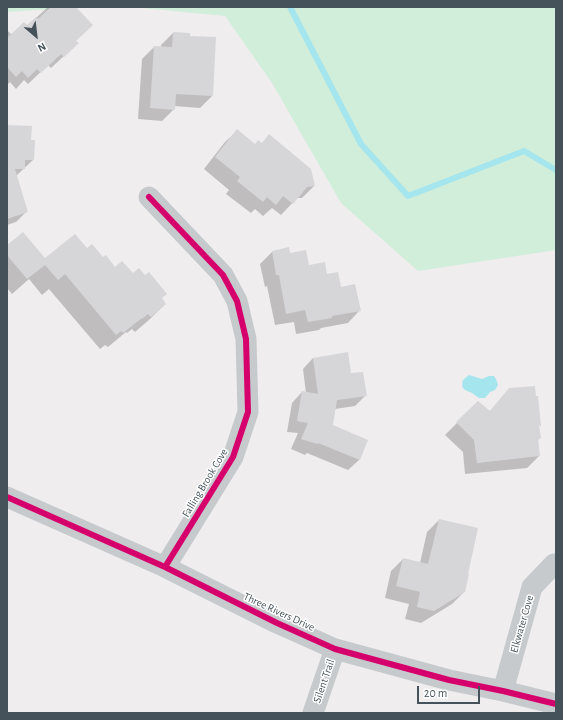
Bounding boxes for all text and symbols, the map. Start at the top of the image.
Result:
north arrow [16,16,56,56]
text: N [36,40,48,54]
street label: Falling Brook Cove [179,446,231,520]
street label: Three Rivers Drive [241,590,317,634]
street label: Elkwater Cove [507,594,537,654]
street label: Silent Trail [310,657,338,705]
scale bar [419,678,482,704]
text: 20 m [424,687,447,699]

